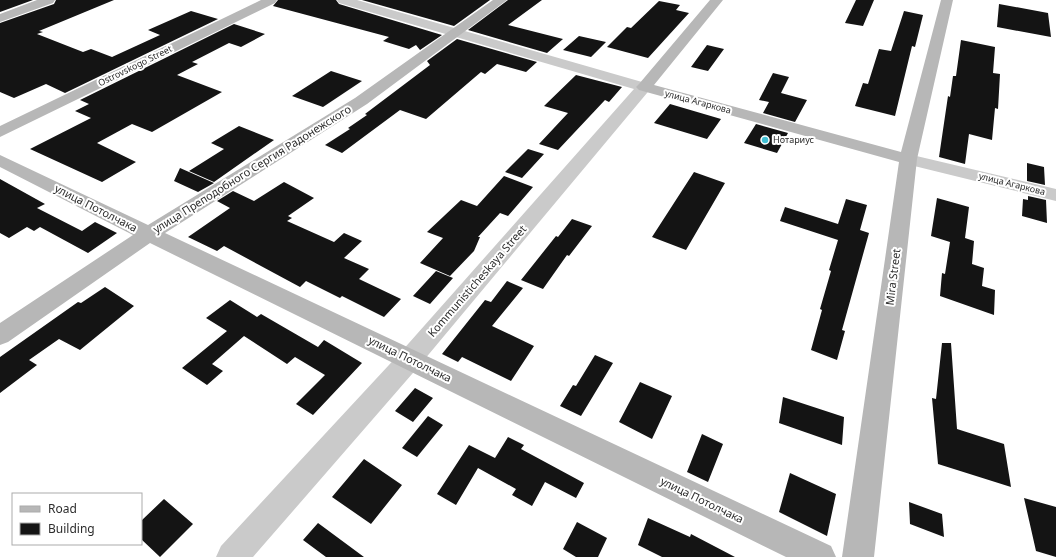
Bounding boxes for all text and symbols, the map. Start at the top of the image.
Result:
street label: Ostrovskogo Street [96,42,175,89]
street label: улица Агаркова [664,86,733,117]
street label: улица Преподобного Сергия Радонежского [150,101,354,236]
place label: Нотариус [773,133,815,146]
marker: Нотариус [760,135,770,145]
street label: улица Агаркова [978,169,1047,198]
street label: улица Потолчака [52,180,140,235]
street label: Kommunisticheskaya Street [424,222,529,340]
street label: Mira Street [882,248,903,306]
street label: улица Потолчака [366,332,454,385]
street label: улица Потолчака [658,473,746,526]
legend [12,493,142,545]
text: Road [48,500,77,517]
text: Building [48,520,95,537]

